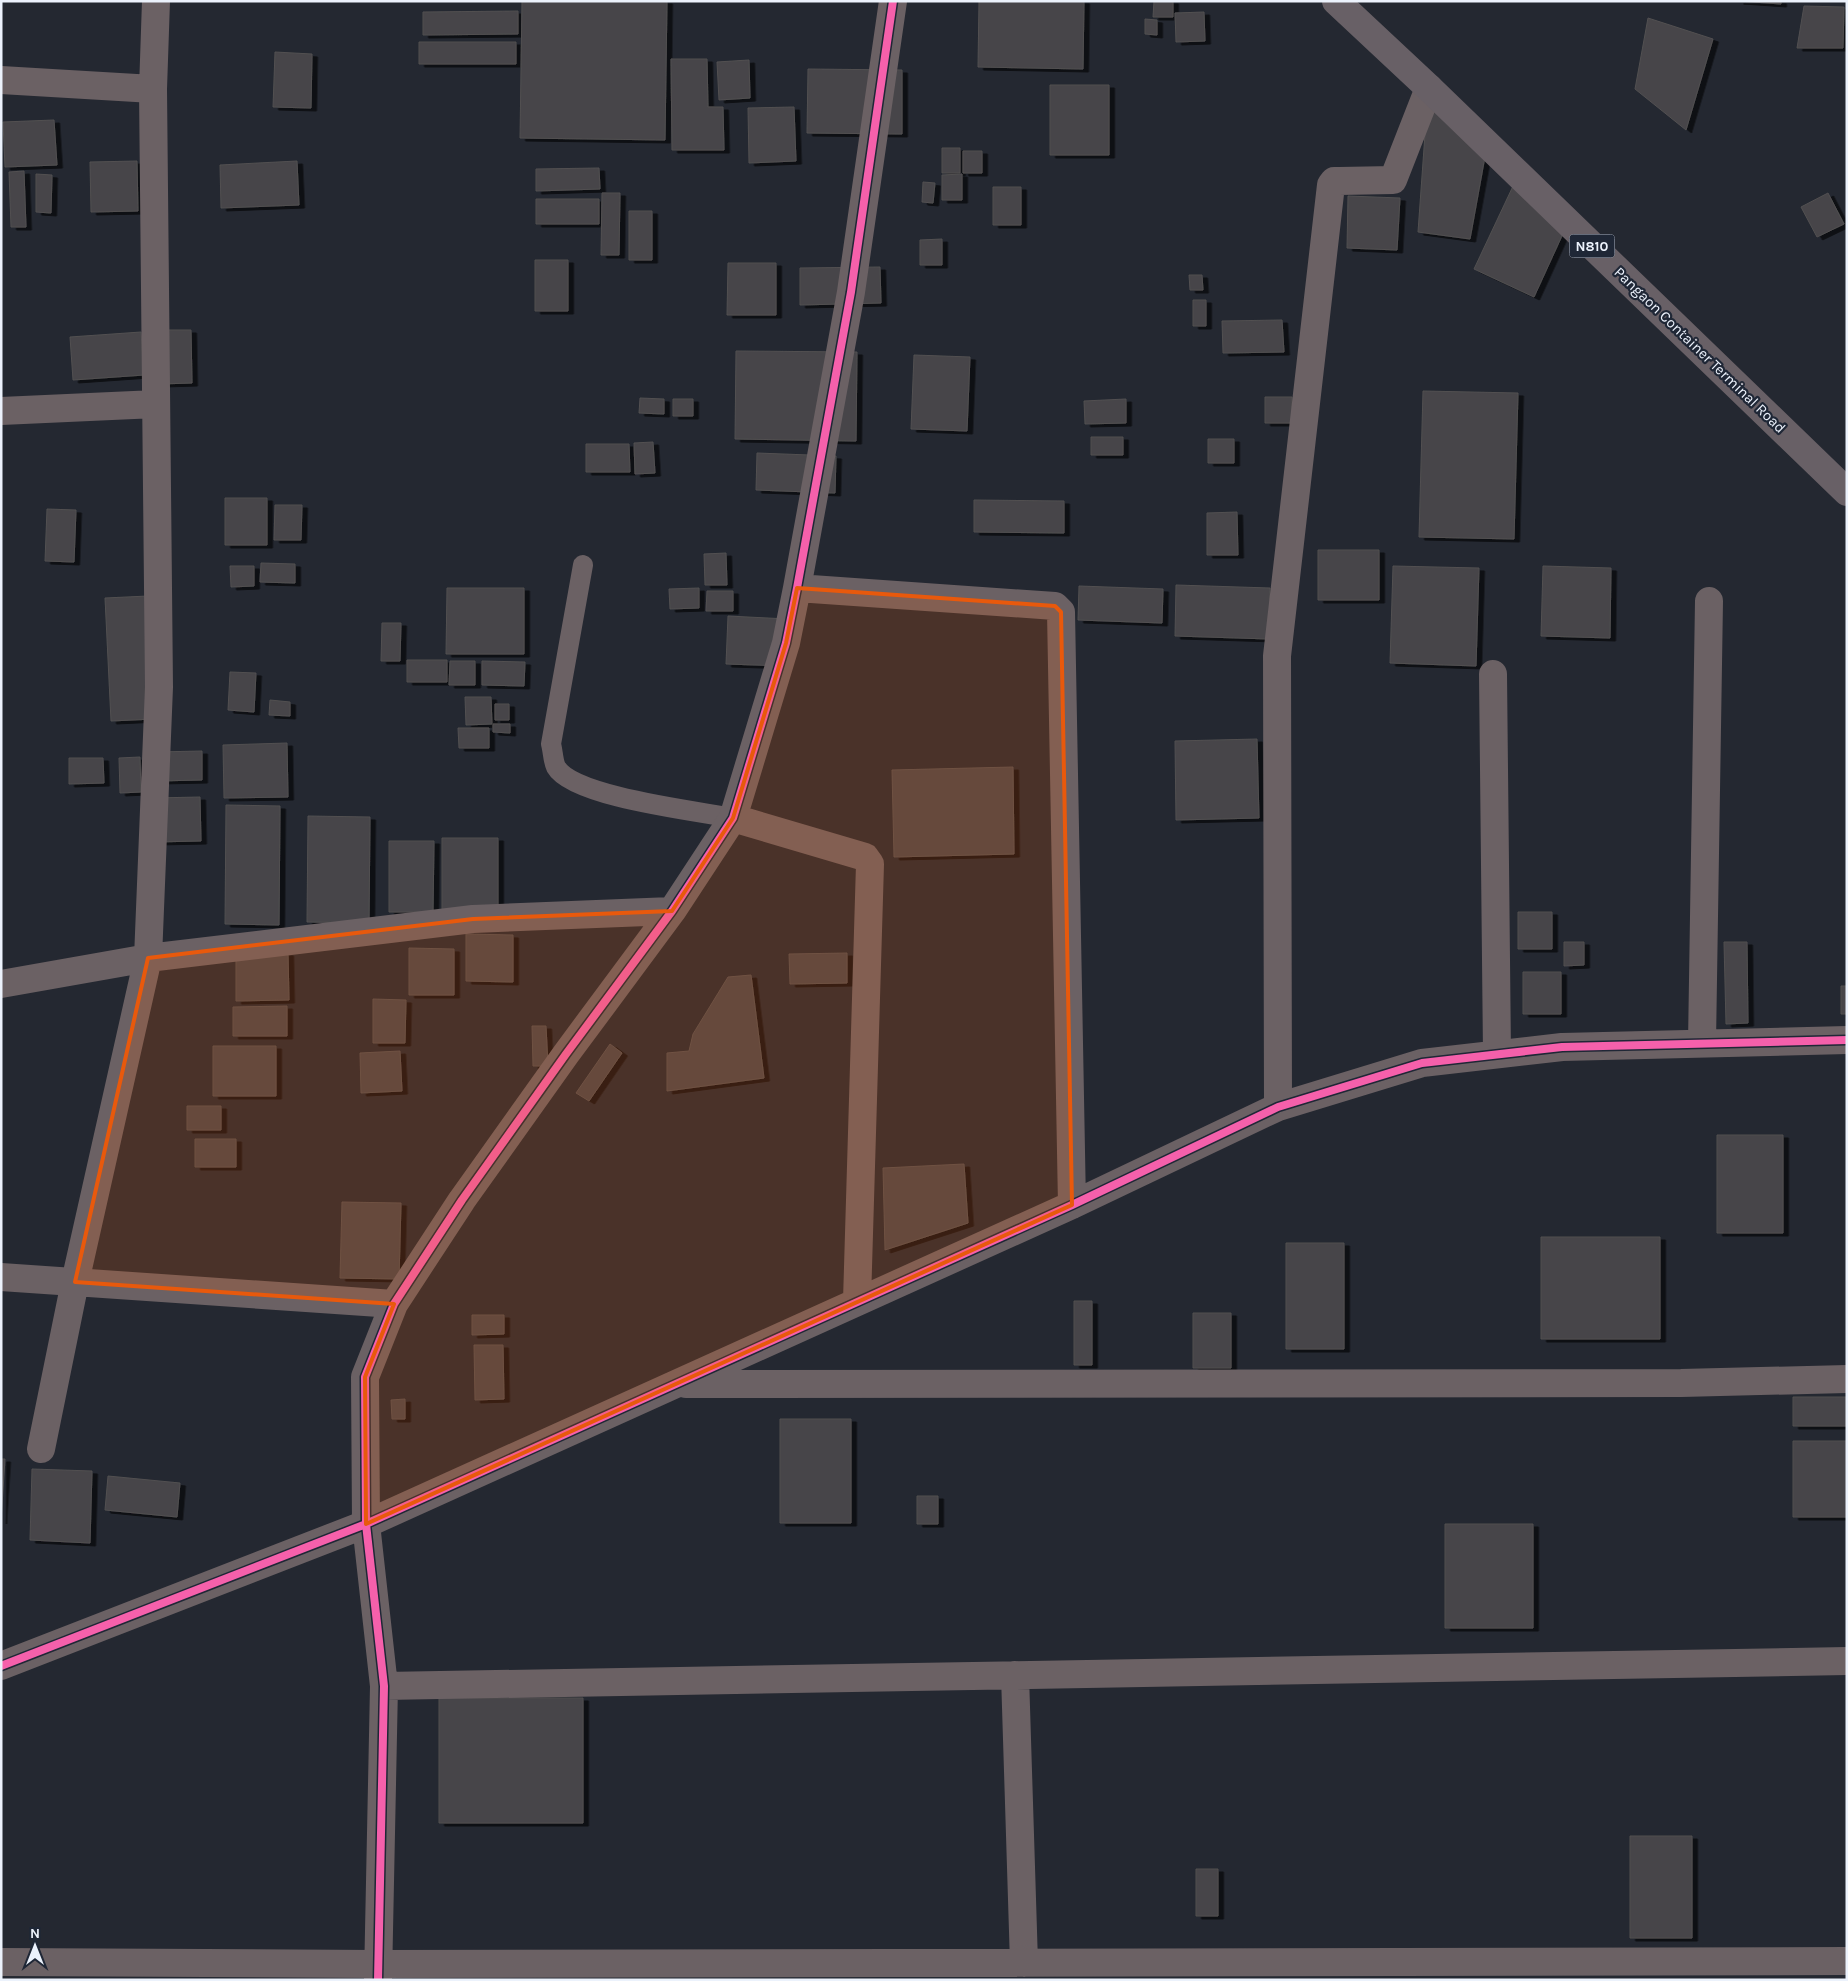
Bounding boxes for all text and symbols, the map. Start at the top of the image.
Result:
road number: N810 [1570,235,1614,258]
street label: Pangaon Container Terminal Road [1611,263,1789,437]
north arrow [10,1921,60,1971]
text: N [30,1925,40,1942]

